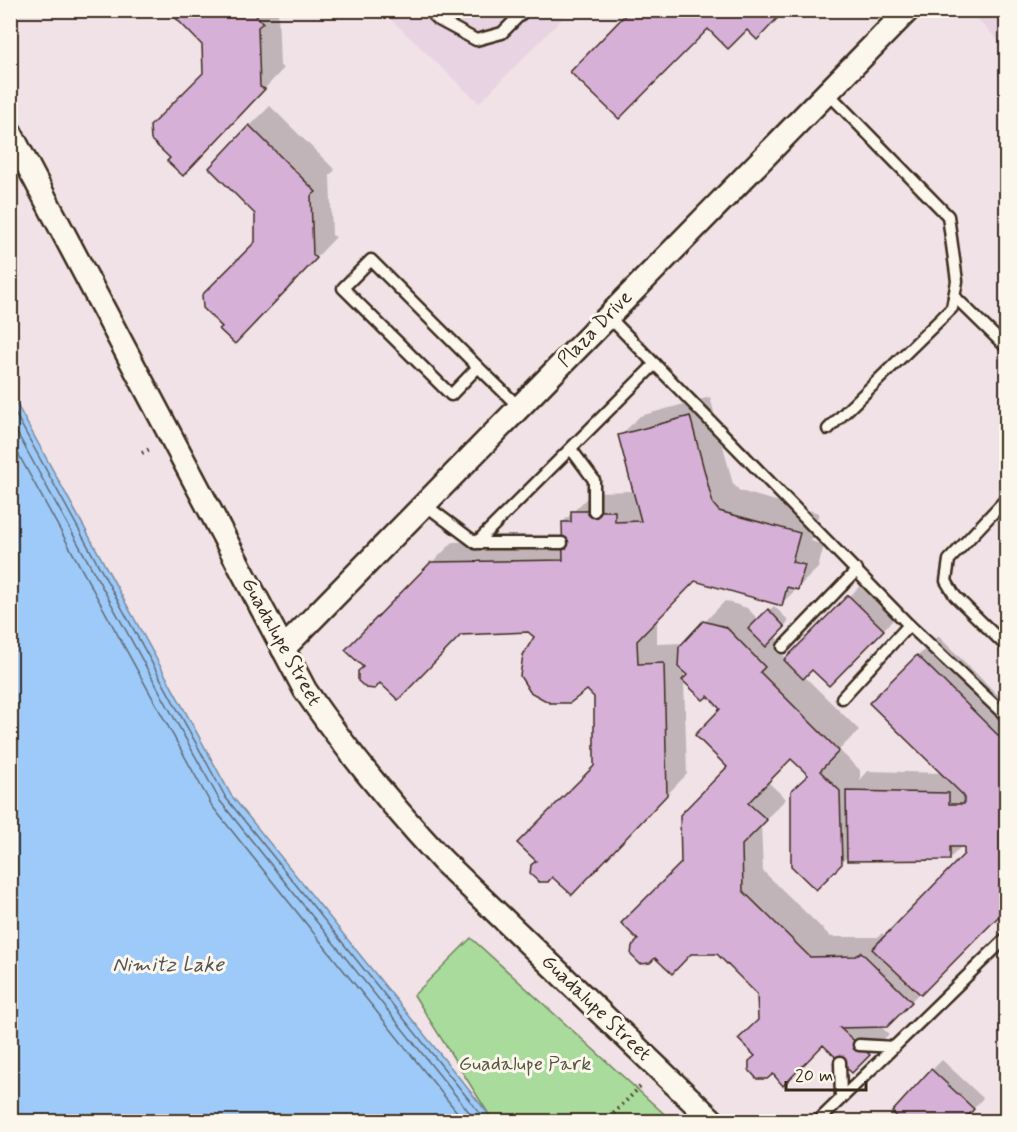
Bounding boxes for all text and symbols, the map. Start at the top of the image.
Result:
street label: Plaza Drive [551,284,639,373]
street label: Guadalupe Street [234,573,328,711]
street label: Guadalupe Street [535,948,657,1068]
water label: Nimitz Lake [112,951,225,979]
park label: Guadalupe Park [459,1051,591,1078]
scale bar [786,1054,866,1092]
text: 20 m [795,1064,833,1088]

